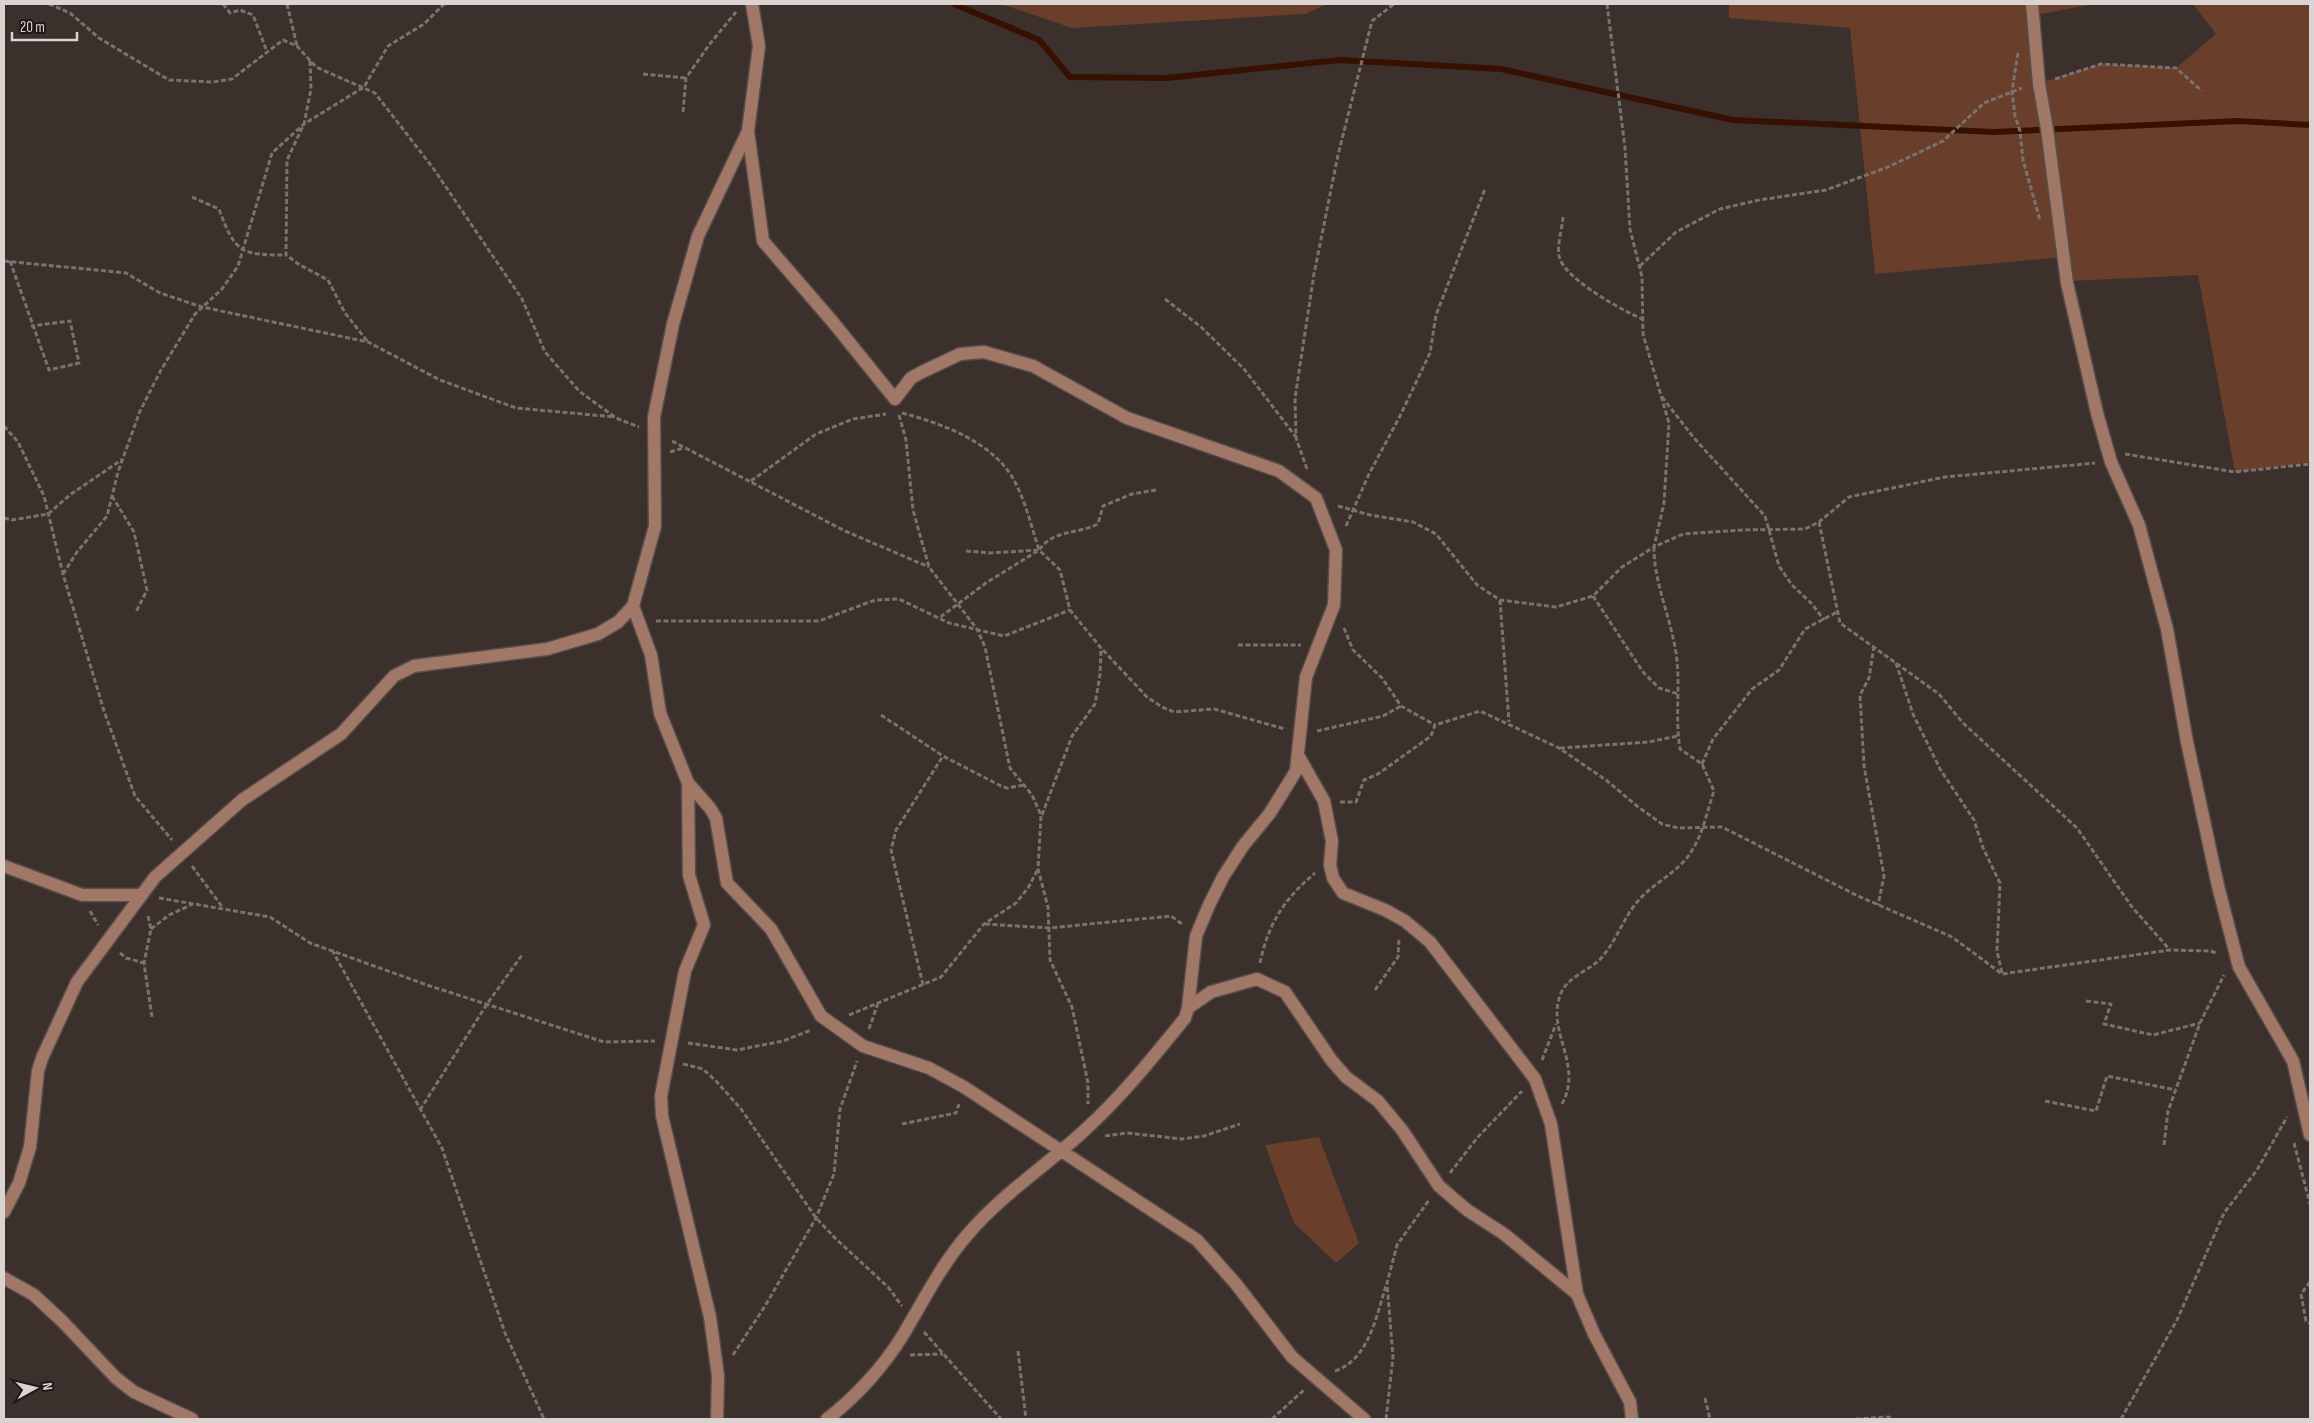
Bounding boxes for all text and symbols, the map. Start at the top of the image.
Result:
scale bar [12,10,78,42]
text: 20 m [20,18,45,37]
north arrow [10,1363,60,1413]
text: N [38,1381,56,1391]

